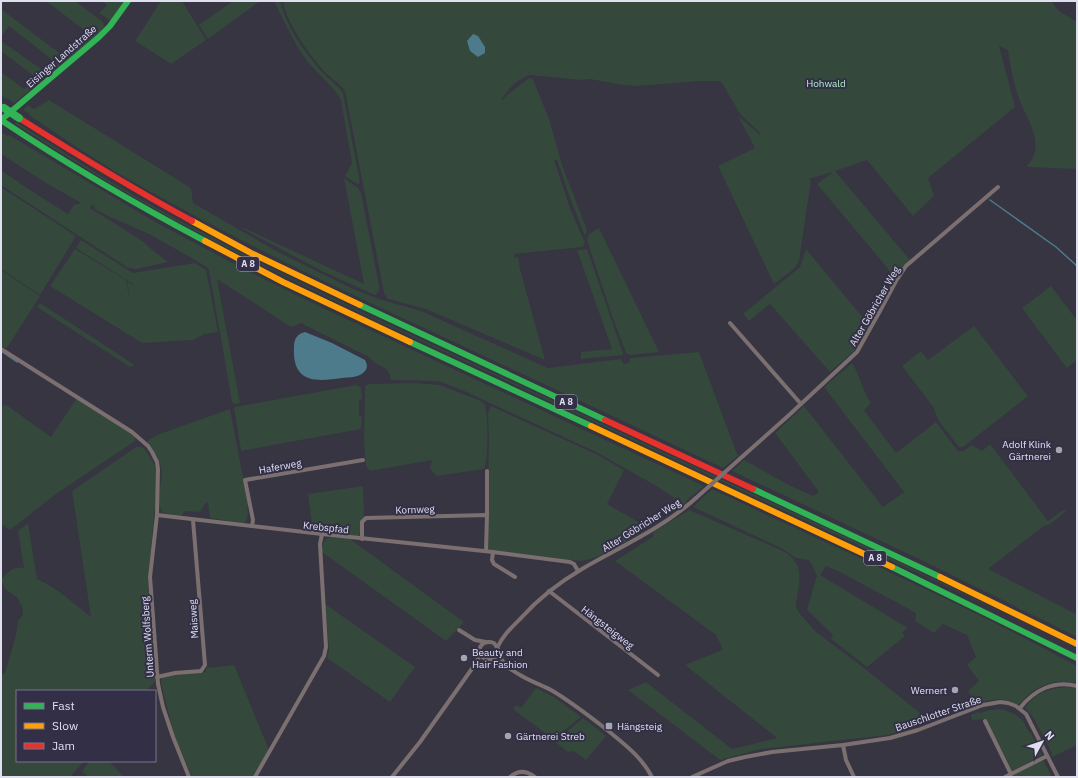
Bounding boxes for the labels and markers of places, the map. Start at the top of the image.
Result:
place label: Adolf Klink Gärtnerei [1002,438,1052,463]
marker: Adolf Klink Gärtnerei [1054,445,1064,455]
place label: Beauty and Hair Fashion [472,646,528,671]
marker: Beauty and Hair Fashion [459,653,469,663]
place label: Wernert [911,684,947,697]
marker: Wernert [950,685,960,695]
place label: Hängsteig [617,720,663,733]
marker: Hängsteig [604,721,614,731]
place label: Gärtnerei Streb [516,730,585,743]
marker: Gärtnerei Streb [503,731,513,741]

